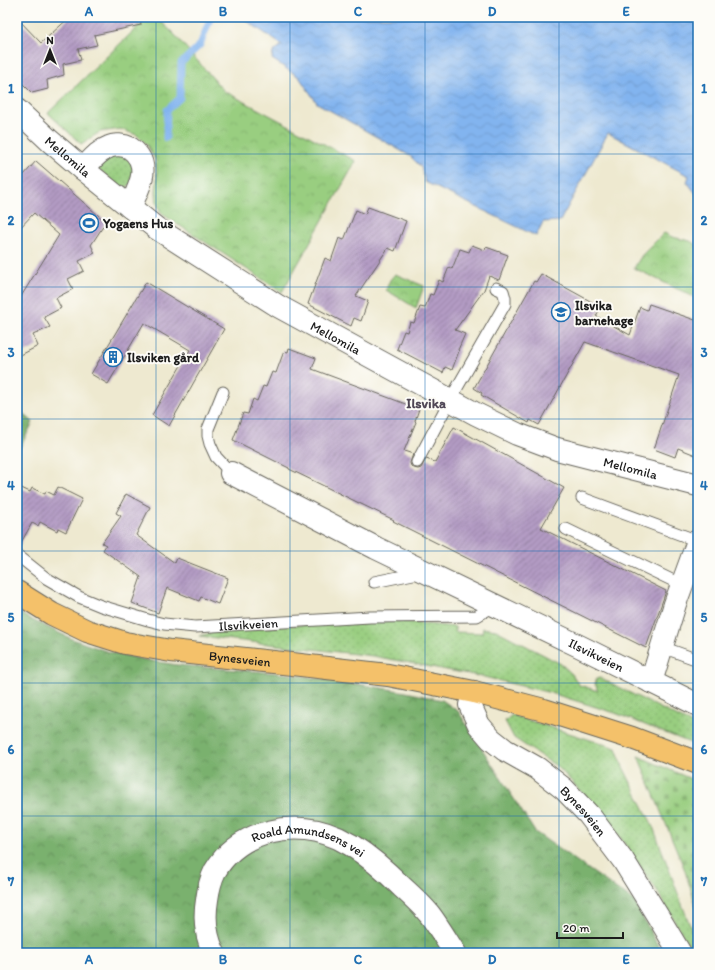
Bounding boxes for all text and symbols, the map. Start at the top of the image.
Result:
text: A [84,4,94,19]
text: B [219,4,228,19]
text: C [354,4,363,19]
text: D [488,4,497,19]
text: E [622,4,630,19]
north arrow [30,30,70,70]
text: N [46,34,54,47]
text: 1 [8,81,14,96]
text: 1 [701,81,707,96]
street label: Mellomila [42,133,94,180]
sports icon: Yogaens Hus [78,212,100,234]
text: 2 [8,213,15,228]
text: 2 [701,213,708,228]
place label: Yogaens Hus [102,216,173,232]
place label: Ilsvika barnehage [575,298,634,329]
school or university icon: Ilsvika barnehage [550,301,572,323]
street label: Mellomila [308,318,364,357]
text: 3 [7,345,15,360]
text: 3 [700,345,708,360]
building icon: Ilsviken gård [102,346,124,368]
place label: Ilsviken gård [127,350,200,366]
district label: Ilsvika [406,395,446,412]
street label: Mellomila [602,454,659,482]
text: 4 [7,478,15,493]
text: 4 [700,478,708,493]
text: 5 [8,610,15,625]
text: 5 [701,610,708,625]
street label: Ilsvikveien [218,615,279,633]
street label: Ilsvikveien [566,635,627,675]
street label: Bynesveien [208,648,272,669]
text: 6 [8,742,15,757]
text: 6 [701,742,708,757]
street label: Bynesveien [557,783,610,839]
street label: Roald Amundsens vei [249,821,368,860]
text: 7 [7,874,15,889]
text: 7 [700,874,708,889]
scale bar [557,914,623,940]
text: 20 m [563,921,590,935]
text: A [84,952,94,967]
text: B [219,952,228,967]
text: C [354,952,363,967]
text: D [488,952,497,967]
text: E [622,952,630,967]

